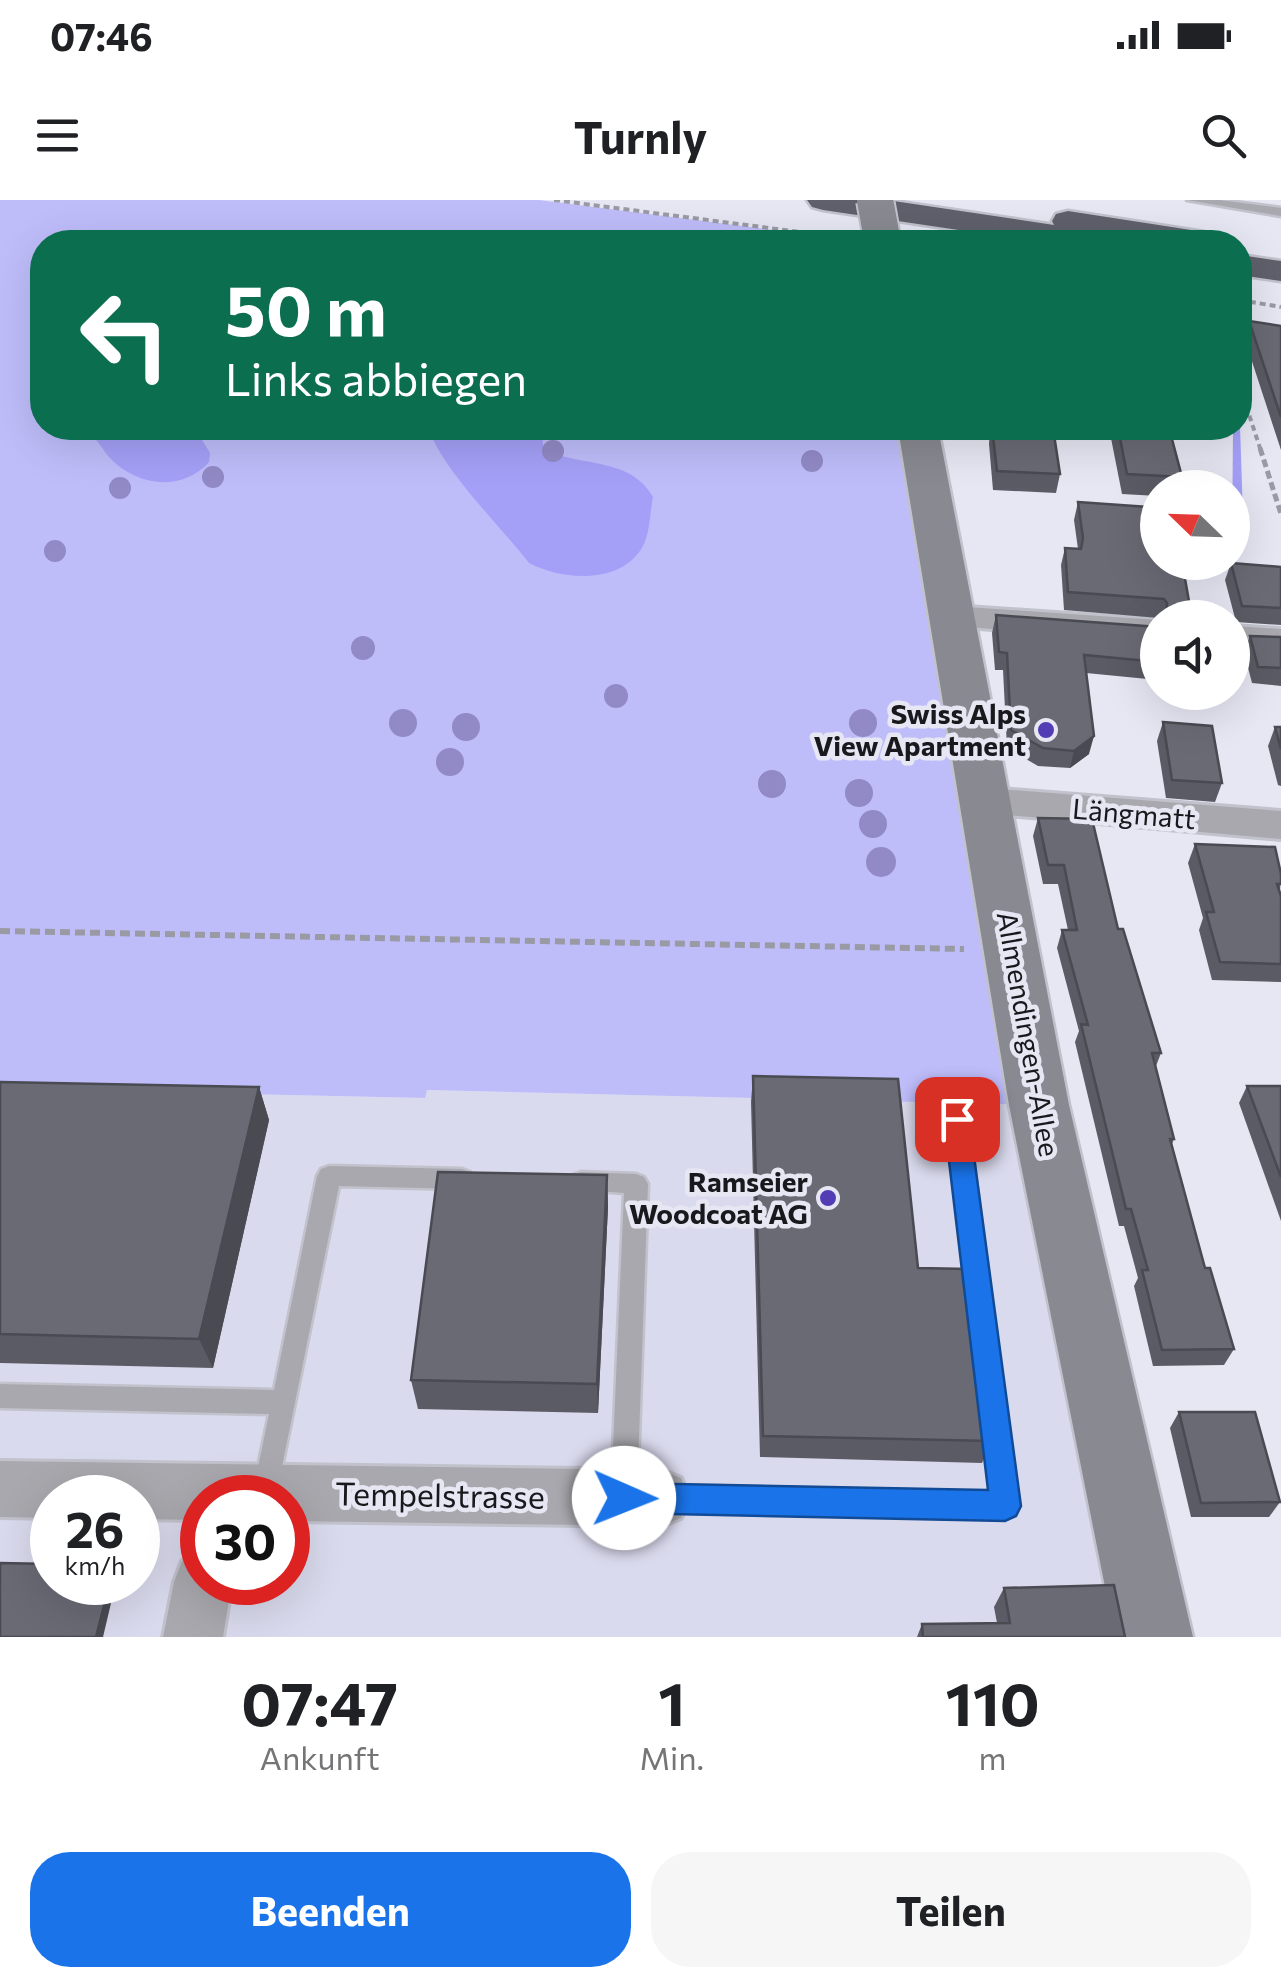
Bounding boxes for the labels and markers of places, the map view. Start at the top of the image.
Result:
place label: Swiss Alps View Apartment [813,696,1026,762]
marker: Swiss Alps View Apartment [1035,719,1057,741]
pin [915,1077,1000,1162]
place label: Ramseier Woodcoat AG [629,1164,808,1230]
marker: Ramseier Woodcoat AG [817,1187,839,1209]

